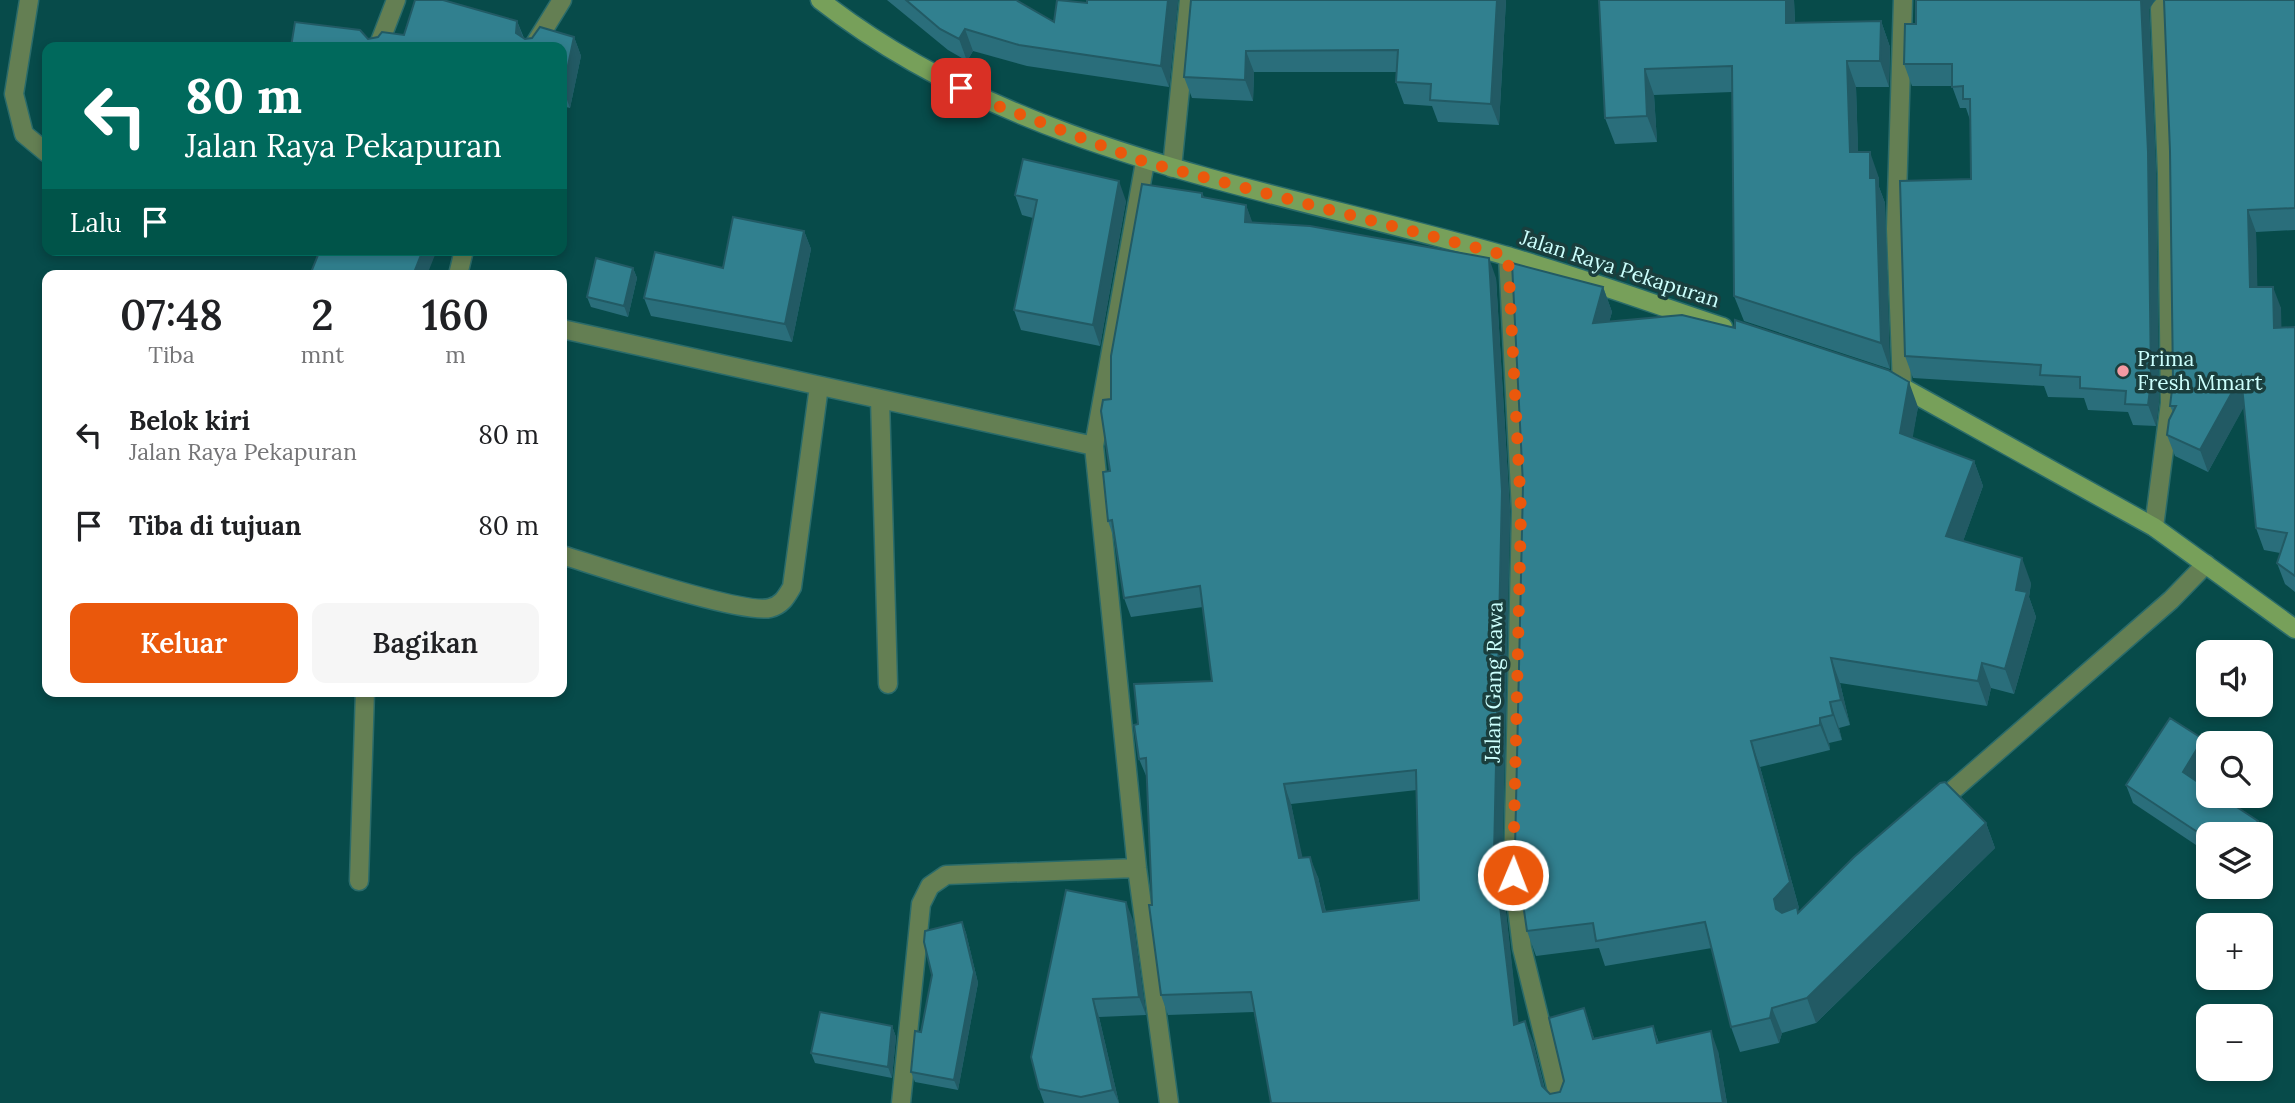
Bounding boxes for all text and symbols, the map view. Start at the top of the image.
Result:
pin [931,58,991,118]
text: 80 m [185,64,302,126]
icon: arrive [942,69,980,107]
icon: left [70,70,161,161]
text: Jalan Raya Pekapuran [185,125,502,166]
icon: arrive [136,203,174,241]
text: Lalu [70,206,122,239]
street label: Jalan Raya Pekapuran [1516,223,1723,314]
text: 07:48 [120,288,223,342]
text: 2 [311,288,334,342]
text: 160 [422,288,489,342]
text: Tiba [148,340,195,369]
text: mnt [301,340,344,369]
text: m [445,340,466,369]
place label: Prima Fresh Mmart [2137,345,2264,396]
marker: Prima Fresh Mmart [2115,363,2131,379]
text: Belok kiri [129,404,250,437]
icon: left [70,416,108,454]
text: 80 m [478,418,539,451]
text: Jalan Raya Pekapuran [129,437,357,466]
icon: arrive [70,507,108,545]
text: Tiba di tujuan [129,509,301,542]
text: 80 m [478,509,539,542]
street label: Jalan Gang Rawa [1479,601,1508,764]
button: Keluar [70,603,298,683]
button: Bagikan [312,603,539,683]
map controls [2196,640,2273,1081]
button: sound [2196,640,2273,717]
button: search [2196,731,2273,808]
button: layers [2196,822,2273,899]
position arrow [1476,838,1550,912]
button: + [2196,913,2273,990]
button: − [2196,1004,2273,1081]

